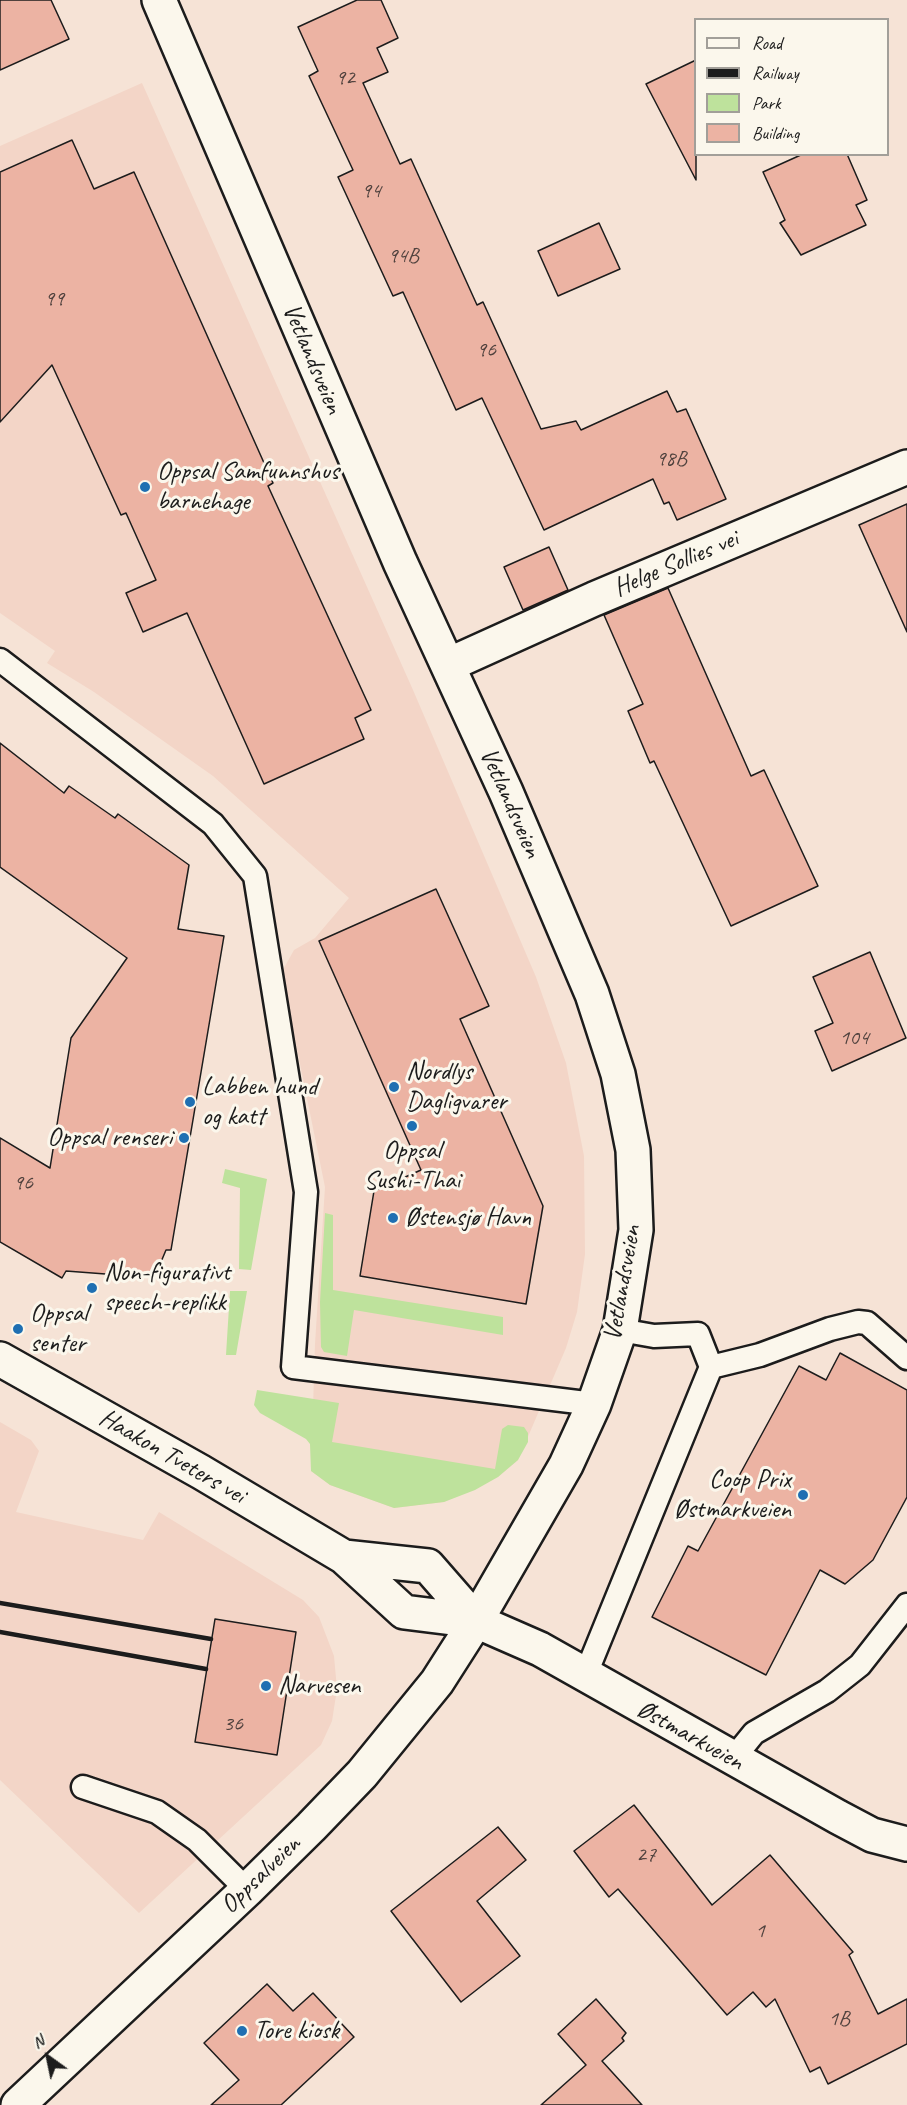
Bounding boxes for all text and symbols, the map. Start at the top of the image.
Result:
legend [694,18,889,156]
text: Road [752,32,782,54]
text: Railway [752,62,799,84]
house number: 92 [335,65,355,91]
text: Park [752,92,781,114]
text: Building [752,122,799,144]
house number: 94 [361,178,381,204]
house number: 94B [387,243,419,269]
house number: 99 [44,286,64,312]
street label: Vetlandsveien [275,299,349,419]
house number: 96 [476,337,496,363]
house number: 98B [655,446,687,472]
place label: Oppsal Samfunnshus barnehage [157,456,339,518]
marker: Oppsal Samfunnshus barnehage [138,480,152,494]
street label: Helge Sollies vei [609,524,743,604]
street label: Vetlandsveien [472,743,548,863]
house number: 104 [839,1025,869,1051]
place label: Nordlys Dagligvarer [406,1056,507,1118]
place label: Labben hund og katt [202,1071,317,1132]
marker: Nordlys Dagligvarer [387,1080,401,1094]
marker: Labben hund og katt [183,1095,197,1109]
marker: Oppsal Sushi-Thai [405,1119,419,1133]
place label: Oppsal renseri [47,1122,172,1154]
marker: Oppsal renseri [177,1131,191,1145]
place label: Oppsal Sushi-Thai [364,1135,460,1196]
house number: 96 [13,1170,33,1196]
place label: Østensjø Havn [405,1202,531,1234]
marker: Østensjø Havn [386,1211,400,1225]
street label: Vetlandsveien [598,1223,648,1343]
place label: Non-figurativt speech-replikk [104,1257,230,1318]
marker: Non-figurativt speech-replikk [85,1281,99,1295]
place label: Oppsal senter [30,1298,87,1360]
marker: Oppsal senter [11,1322,25,1336]
street label: Haakon Tveters vei [93,1403,251,1511]
place label: Coop Prix Østmarkveien [674,1464,791,1526]
marker: Coop Prix Østmarkveien [796,1488,810,1502]
place label: Narvesen [278,1670,360,1702]
marker: Narvesen [259,1679,273,1693]
street label: Østmarkveien [631,1694,749,1778]
house number: 36 [223,1711,243,1737]
street label: Oppsalveien [214,1829,308,1921]
house number: 27 [636,1842,656,1868]
house number: 1 [755,1918,765,1944]
house number: 1B [828,2006,850,2032]
place label: Tore kiosk [254,2015,339,2047]
marker: Tore kiosk [235,2024,249,2038]
north arrow [18,2027,78,2087]
text: N [29,2031,48,2053]

